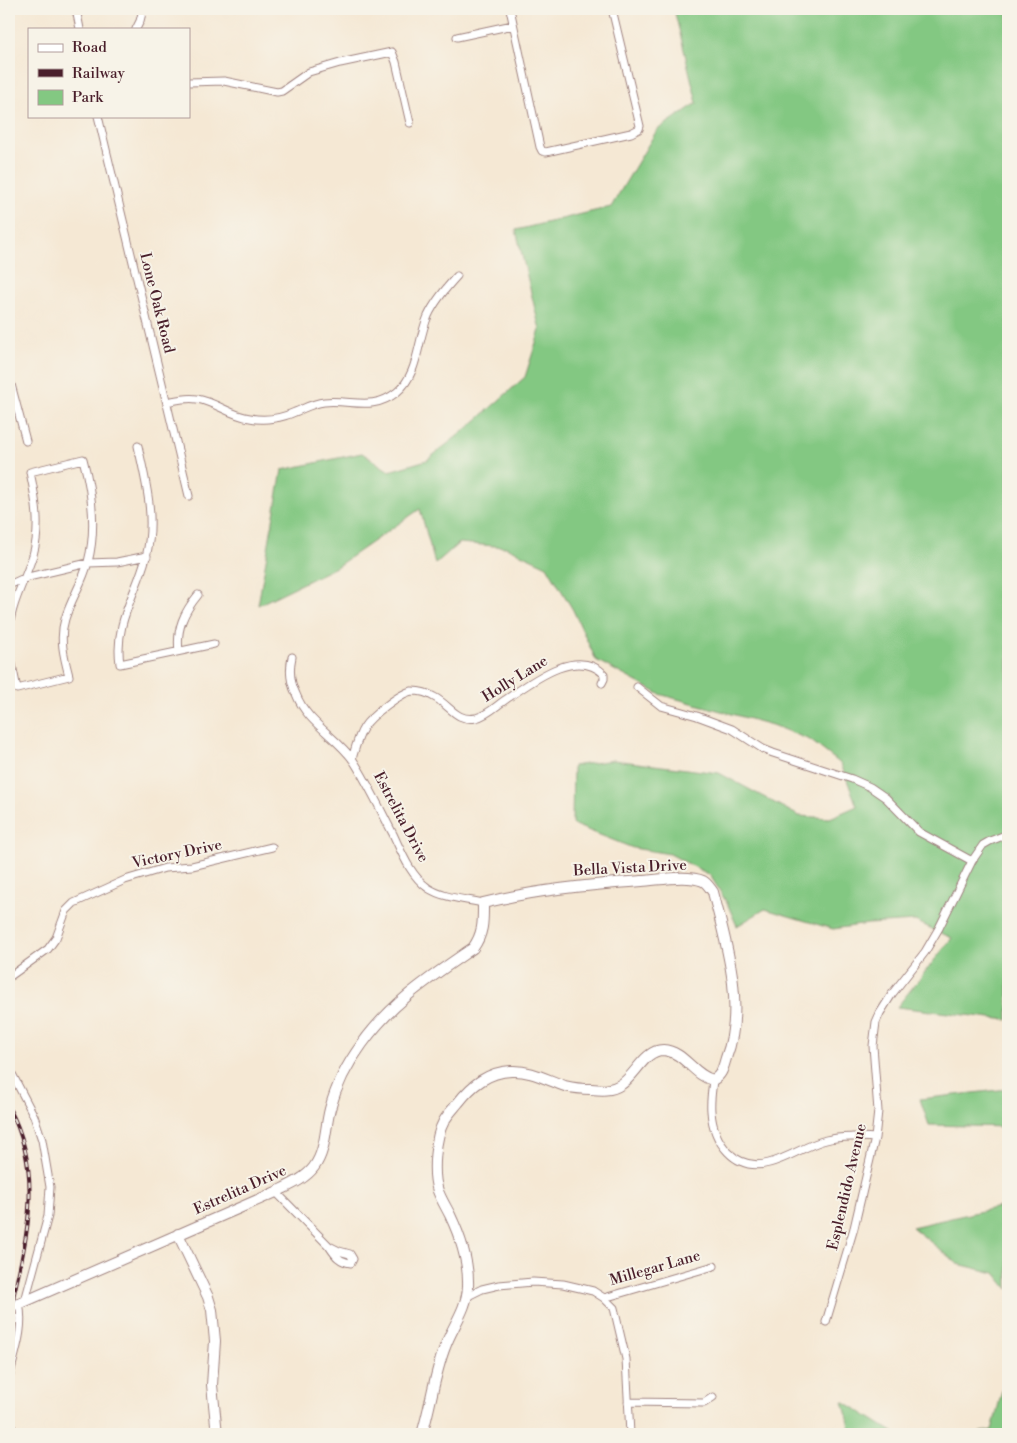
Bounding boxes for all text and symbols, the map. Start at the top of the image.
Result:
legend [28,28,190,118]
text: Road [72,38,107,57]
text: Railway [72,64,126,83]
text: Park [72,88,104,107]
street label: Lone Oak Road [135,251,179,356]
street label: Holly Lane [479,651,551,707]
street label: Estrelita Drive [369,768,433,866]
street label: Victory Drive [129,835,224,873]
street label: Bella Vista Drive [572,856,687,881]
street label: Esplendido Avenue [823,1122,871,1252]
street label: Estrelita Drive [190,1161,290,1219]
street label: Millegar Lane [607,1246,703,1290]

